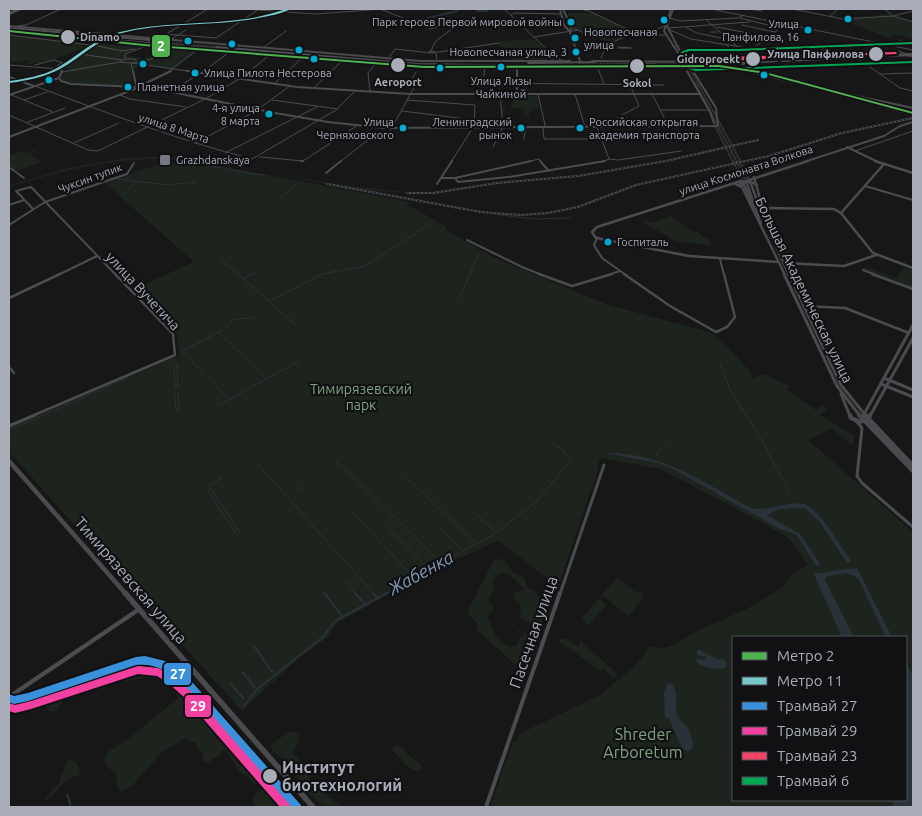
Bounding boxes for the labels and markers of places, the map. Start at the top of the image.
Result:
unlabelled marker [843,14,853,24]
unlabelled marker [659,15,669,25]
place label: Парк героев Первой мировой войны [372,16,562,28]
marker: Парк героев Первой мировой войны [566,17,576,27]
place label: Улица Панфилова, 16 [722,18,799,43]
marker: Улица Панфилова, 16 [803,25,813,35]
place label: Новопесчаная улица [584,26,658,51]
marker: Dinamo [59,28,77,46]
place label: Dinamo [80,31,120,43]
marker: Новопесчаная улица [570,33,580,43]
unlabelled marker [183,36,193,46]
unlabelled marker [227,39,237,49]
unlabelled marker [294,45,304,55]
marker: Улица Панфилова [867,45,885,63]
place label: Новопесчаная улица, 3 [449,46,567,58]
marker: Новопесчаная улица, 3 [571,47,581,57]
place label: Улица Панфилова [767,48,864,60]
marker: Gidroproekt [744,50,762,68]
place label: Gidroproekt [677,53,740,65]
unlabelled marker [309,54,319,64]
marker: Aeroport [389,56,407,74]
marker: Sokol [628,57,646,75]
unlabelled marker [138,59,148,69]
marker: Улица Лизы Чайкиной [496,62,506,72]
unlabelled marker [435,63,445,73]
place label: Улица Пилота Нестерова [204,67,332,79]
marker: Улица Пилота Нестерова [190,68,200,78]
unlabelled marker [759,70,769,80]
unlabelled marker [44,75,54,85]
place label: Улица Лизы Чайкиной [471,75,531,100]
place label: Aeroport [374,76,422,88]
place label: Sokol [623,77,652,89]
place label: Планетная улица [137,81,225,93]
marker: Планетная улица [123,82,133,92]
place label: 4-я улица 8 марта [212,102,260,127]
marker: 4-я улица 8 марта [264,109,274,119]
place label: Улица Черняховского [317,116,394,141]
place label: Ленинградский рынок [432,116,512,141]
place label: Российская открытая академия транспорта [589,116,700,141]
marker: Улица Черняховского [398,123,408,133]
marker: Ленинградский рынок [516,123,526,133]
marker: Российская открытая академия транспорта [575,123,585,133]
marker: Grazhdanskaya [158,153,172,167]
place label: Grazhdanskaya [176,154,250,166]
place label: Госпиталь [617,236,669,248]
marker: Госпиталь [603,237,613,247]
place label: Институт биотехнологий [282,758,402,794]
marker: Институт биотехнологий [261,767,279,785]

